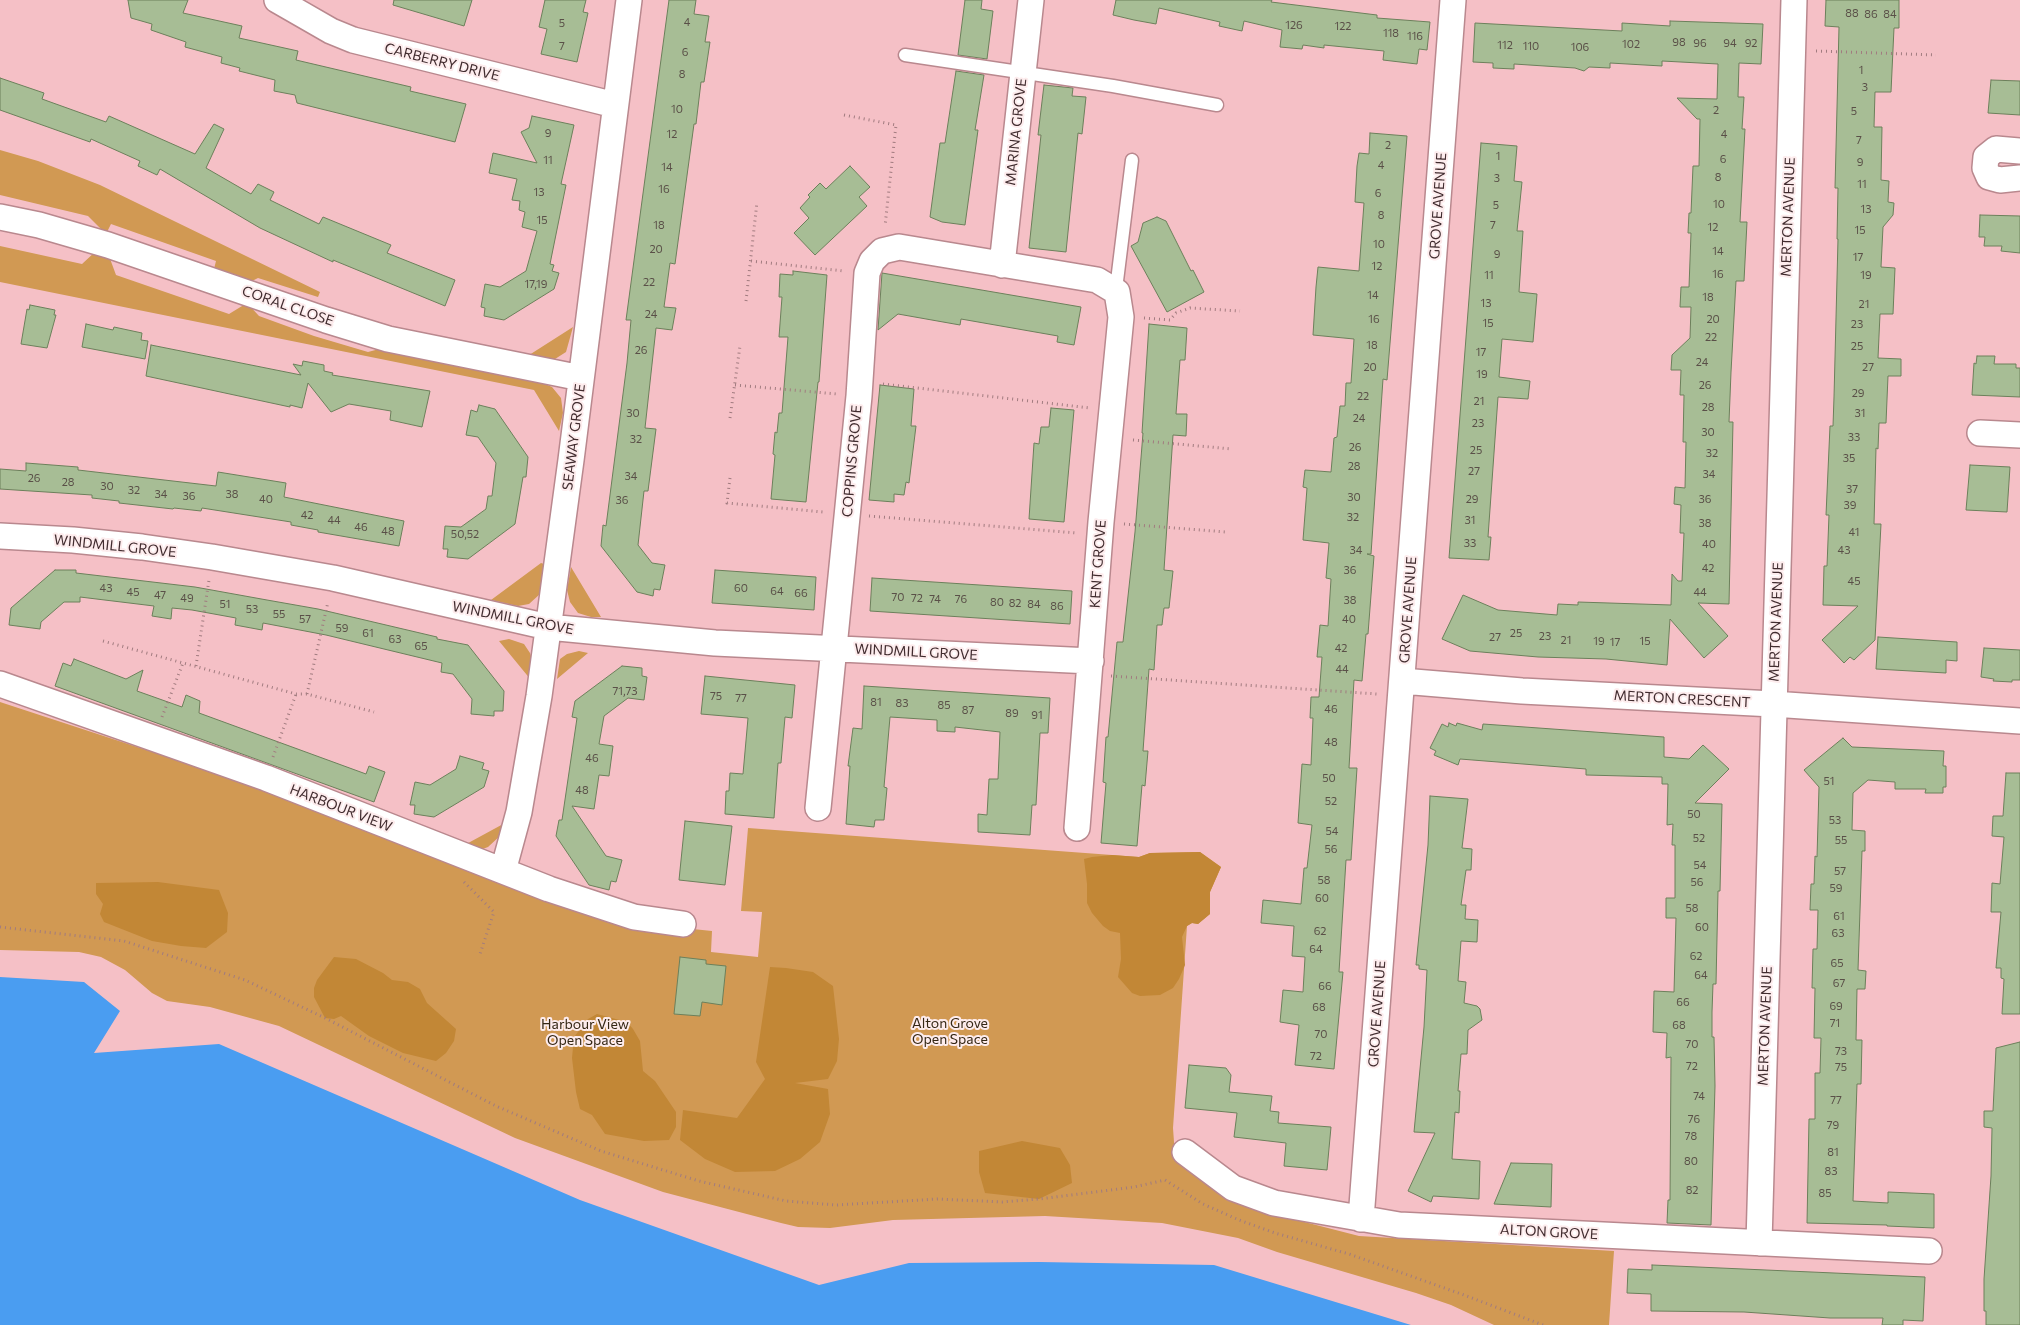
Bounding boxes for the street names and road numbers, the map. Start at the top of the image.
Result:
street label: CARBERRY DRIVE [383,40,501,84]
street label: MARINA GROVE [1002,78,1030,186]
street label: GROVE AVENUE [1426,152,1450,260]
street label: MERTON AVENUE [1778,157,1798,277]
street label: CORAL CLOSE [240,282,336,330]
street label: SEAWAY GROVE [559,383,589,491]
street label: COPPINS GROVE [839,404,865,518]
street label: KENT GROVE [1087,519,1109,609]
street label: WINDMILL GROVE [53,531,177,561]
street label: GROVE AVENUE [1396,556,1420,664]
street label: MERTON AVENUE [1766,562,1786,682]
street label: WINDMILL GROVE [451,598,575,638]
street label: WINDMILL GROVE [854,640,978,664]
street label: MERTON CRESCENT [1613,687,1751,711]
street label: HARBOUR VIEW [287,781,395,835]
street label: GROVE AVENUE [1365,960,1389,1068]
street label: MERTON AVENUE [1755,966,1775,1086]
street label: ALTON GROVE [1500,1221,1598,1243]

